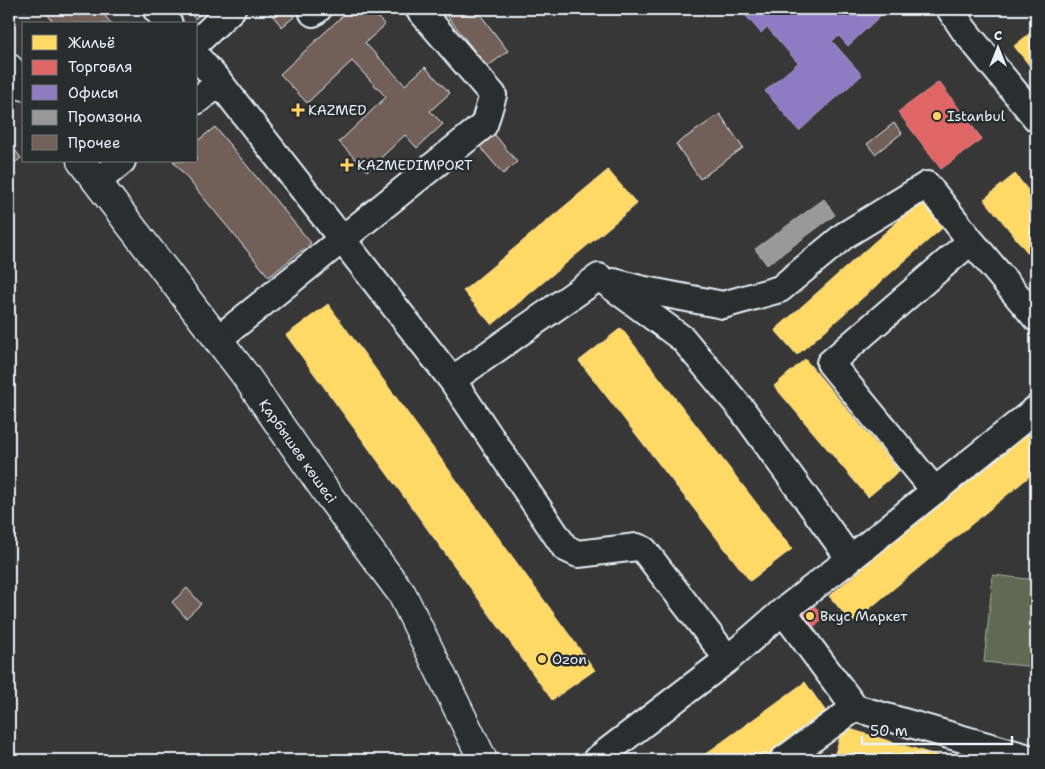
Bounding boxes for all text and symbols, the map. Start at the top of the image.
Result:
legend [22,22,198,162]
north arrow [972,22,1022,72]
text: С [994,26,1002,44]
text: Жильё [68,33,115,53]
text: Торговля [68,57,133,77]
text: Офисы [68,83,118,103]
place label: KAZMED [308,101,367,119]
marker: KAZMED [292,104,304,116]
text: Промзона [68,107,143,127]
place label: Istanbul [947,107,1006,125]
marker: Istanbul [931,110,943,122]
text: Прочее [68,133,120,153]
place label: KAZMEDIMPORT [357,156,473,174]
marker: KAZMEDIMPORT [341,159,353,171]
street label: Қарбышев көшесі [255,395,341,507]
place label: Вкус Маркет [820,607,908,625]
marker: Вкус Маркет [804,610,816,622]
place label: Ozon [552,650,587,668]
marker: Ozon [536,653,548,665]
scale bar [862,714,1012,746]
text: 50 m [870,721,908,741]

